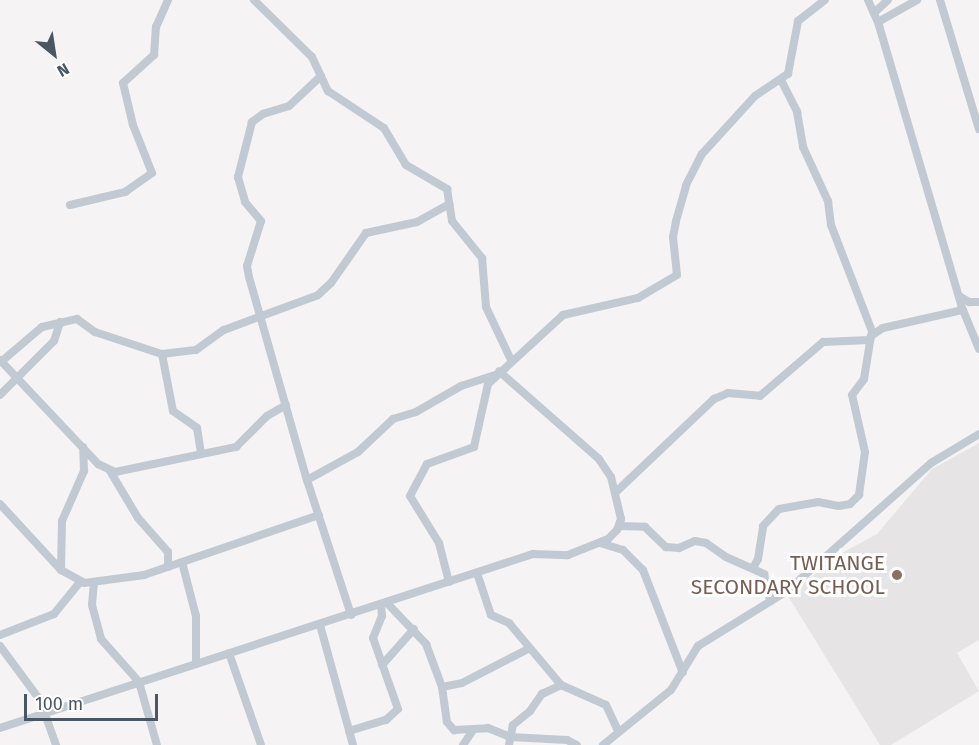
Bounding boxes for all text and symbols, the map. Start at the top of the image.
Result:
north arrow [24,24,84,84]
text: N [54,59,73,81]
place label: TWITANGE SECONDARY SCHOOL [691,550,885,600]
marker: TWITANGE SECONDARY SCHOOL [890,568,904,582]
scale bar [27,682,160,720]
text: 100 m [35,693,83,715]

